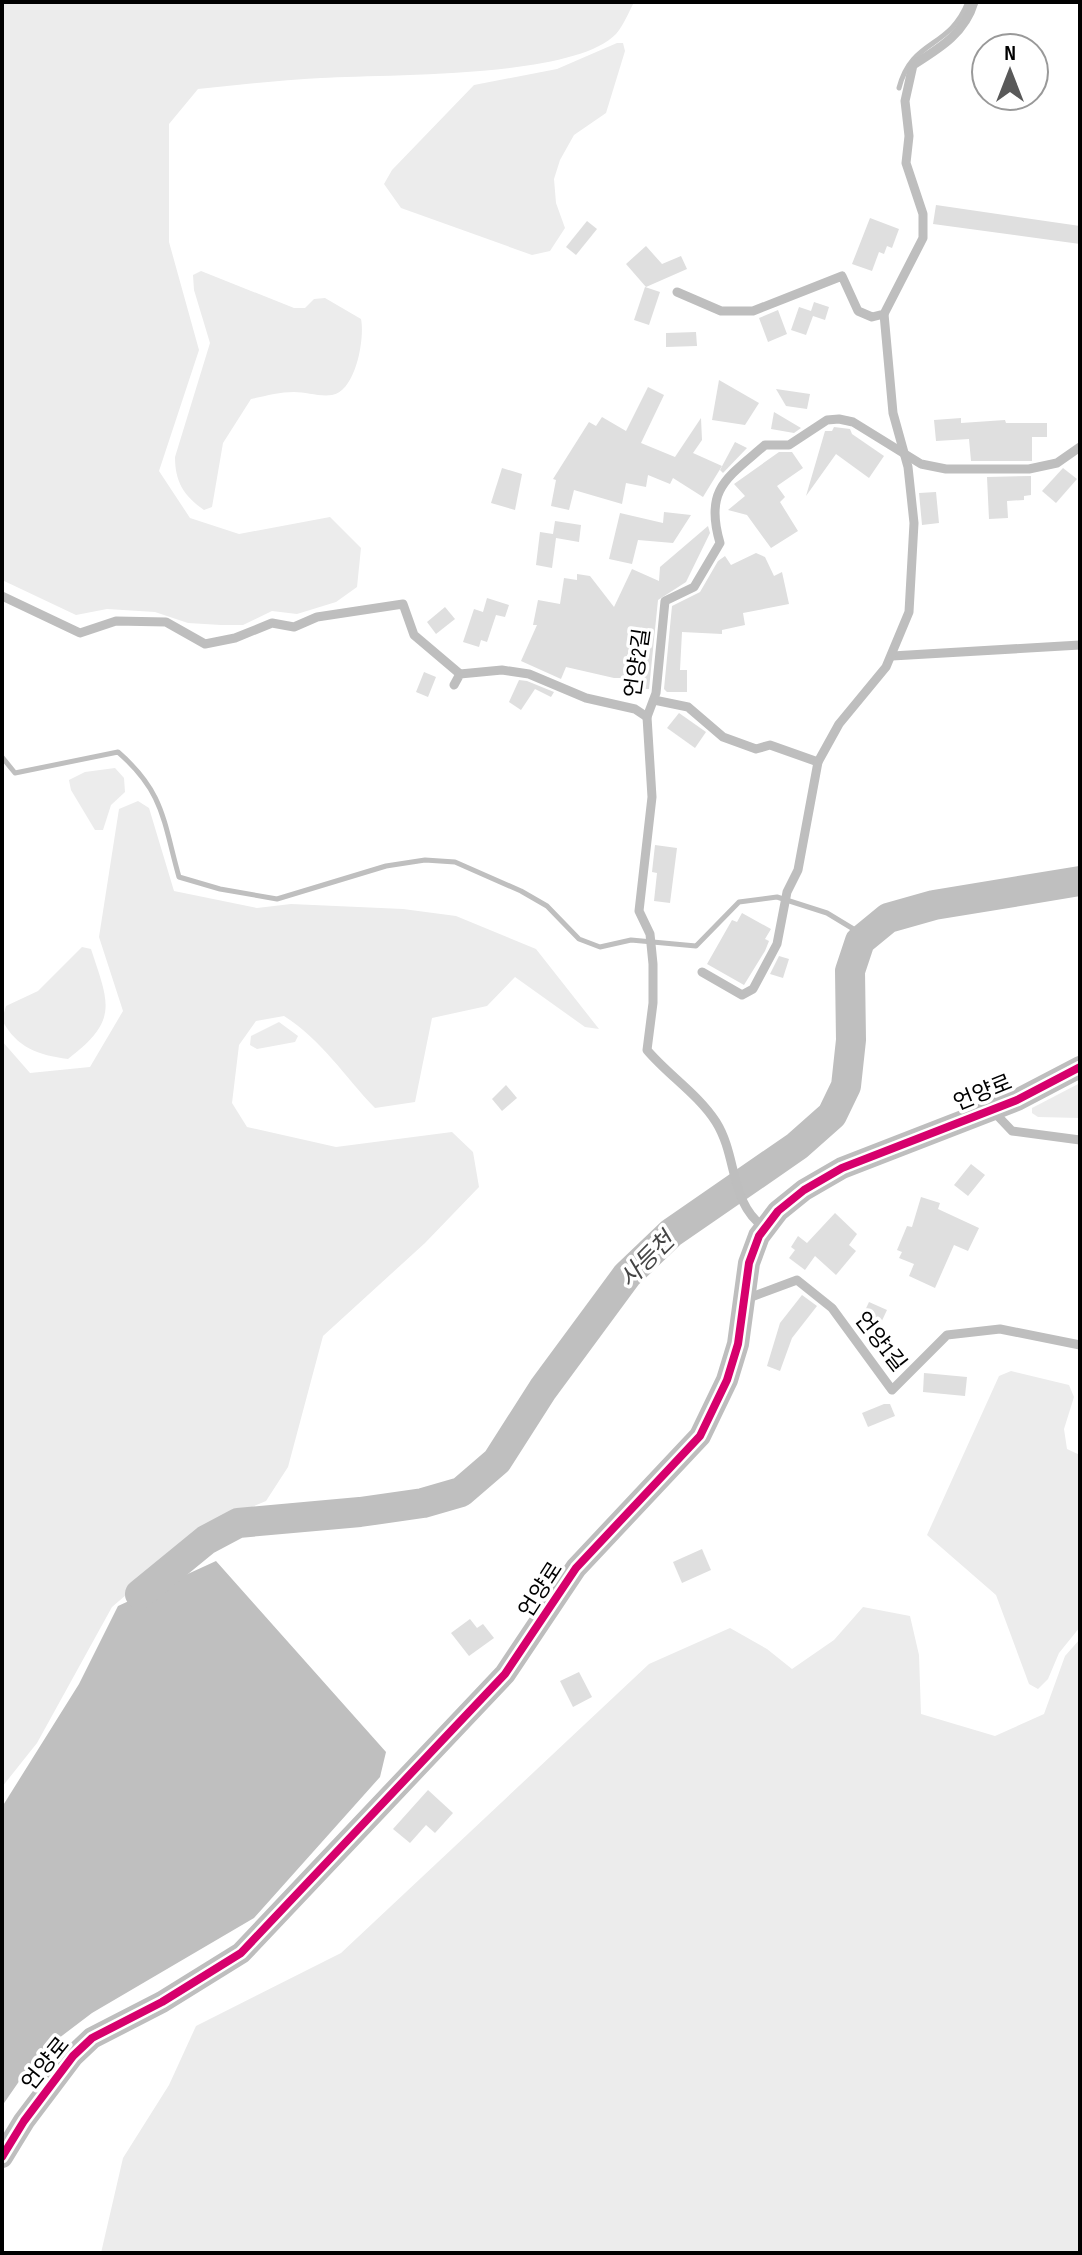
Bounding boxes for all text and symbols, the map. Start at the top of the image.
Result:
north arrow [970,32,1050,112]
text: N [1004,40,1016,67]
street label: 언양2길 [620,627,656,699]
street label: 언양로 [950,1069,1016,1117]
water label: 사등천 [613,1224,683,1294]
street label: 언양1길 [848,1307,912,1377]
street label: 언양로 [513,1557,569,1623]
street label: 언양로 [16,2032,76,2096]

